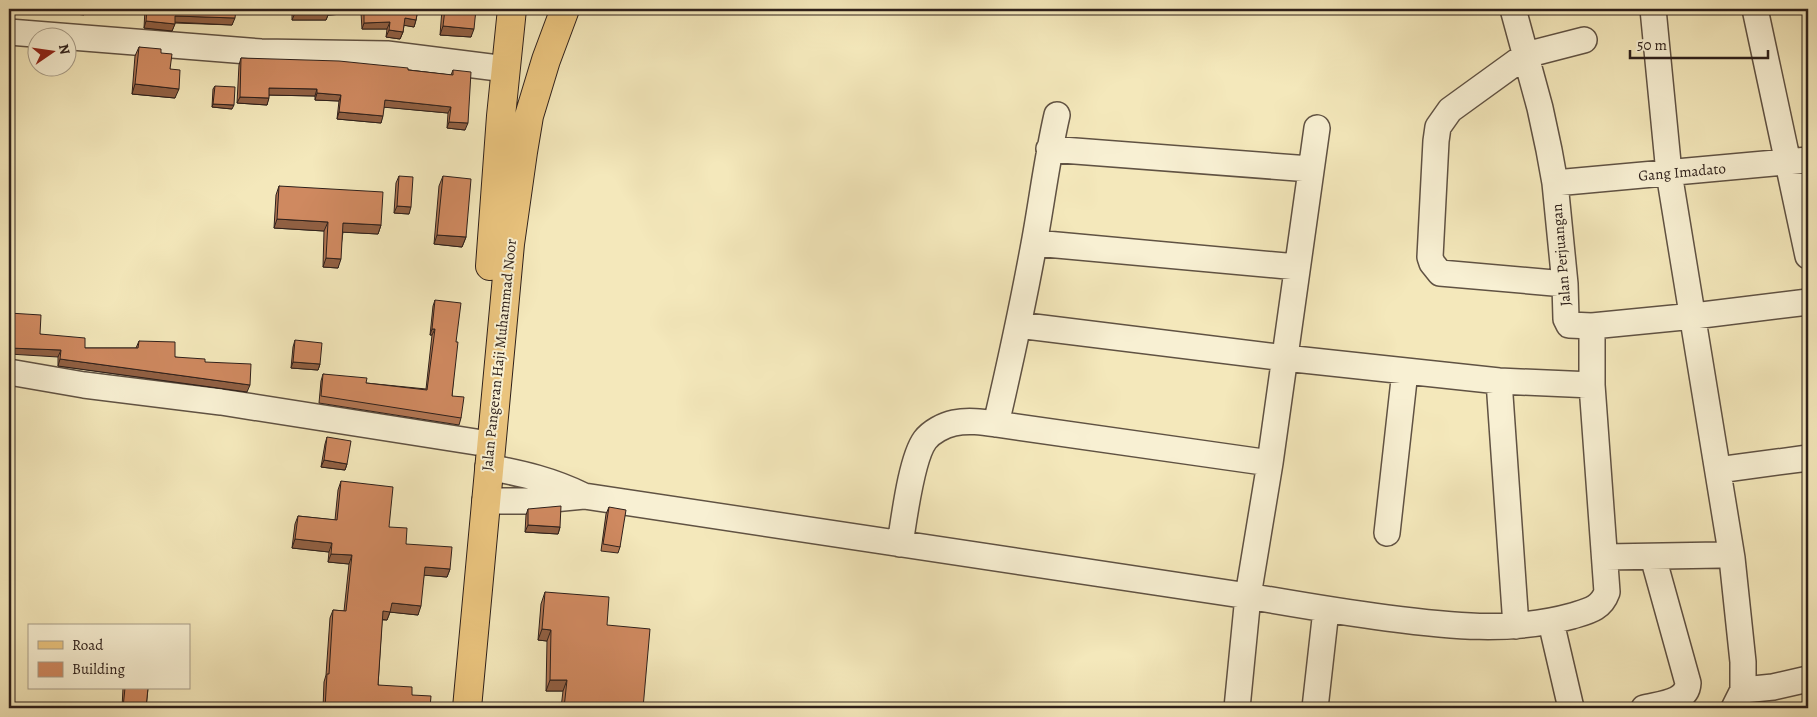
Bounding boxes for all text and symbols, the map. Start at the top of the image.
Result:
north arrow [28,28,78,78]
scale bar [1630,28,1767,60]
text: 50 m [1637,35,1667,55]
text: N [54,42,75,56]
street label: Gang Imadato [1637,158,1727,186]
street label: Jalan Perjuangan [1547,203,1575,307]
street label: Jalan Pangeran Haji Muhammad Noor [477,238,521,472]
legend [28,624,190,690]
text: Road [72,635,104,655]
text: Building [72,659,125,679]

